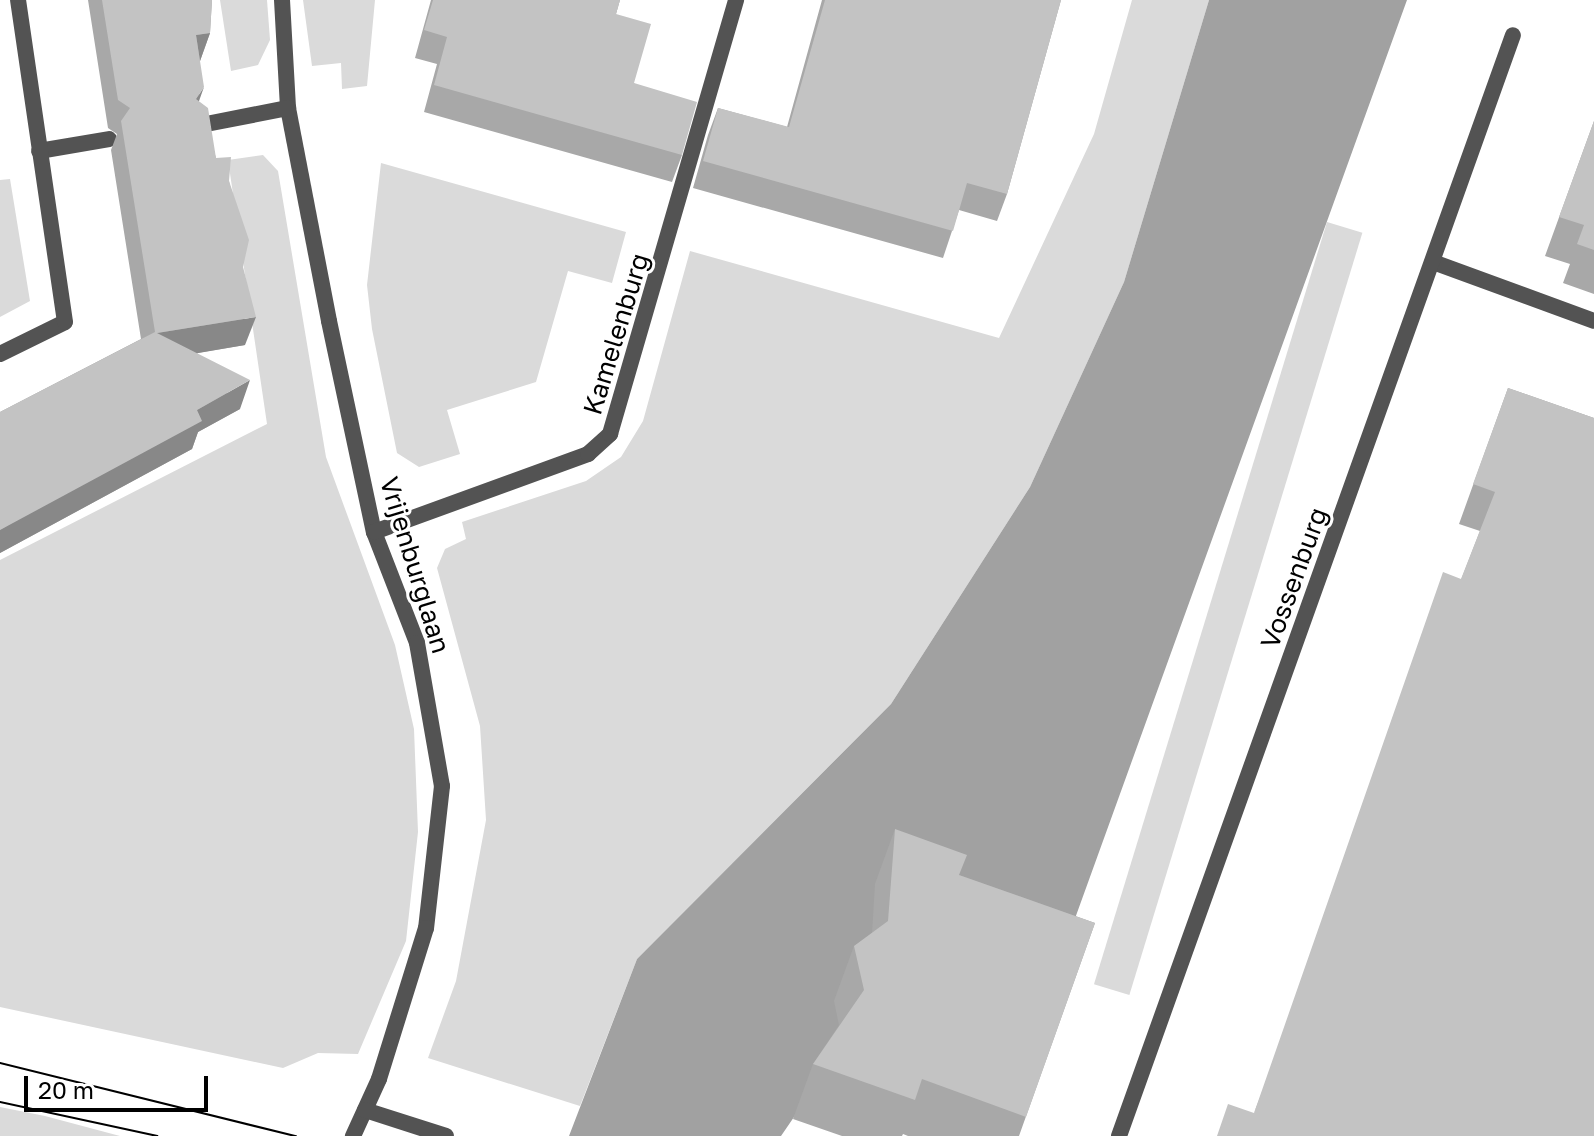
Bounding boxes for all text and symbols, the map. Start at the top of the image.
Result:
street label: Kamelenburg [577,250,655,418]
street label: Vrijenburglaan [373,473,457,657]
street label: Vossenburg [1254,503,1334,653]
scale bar [28,1060,212,1110]
text: 20 m [38,1075,94,1104]

